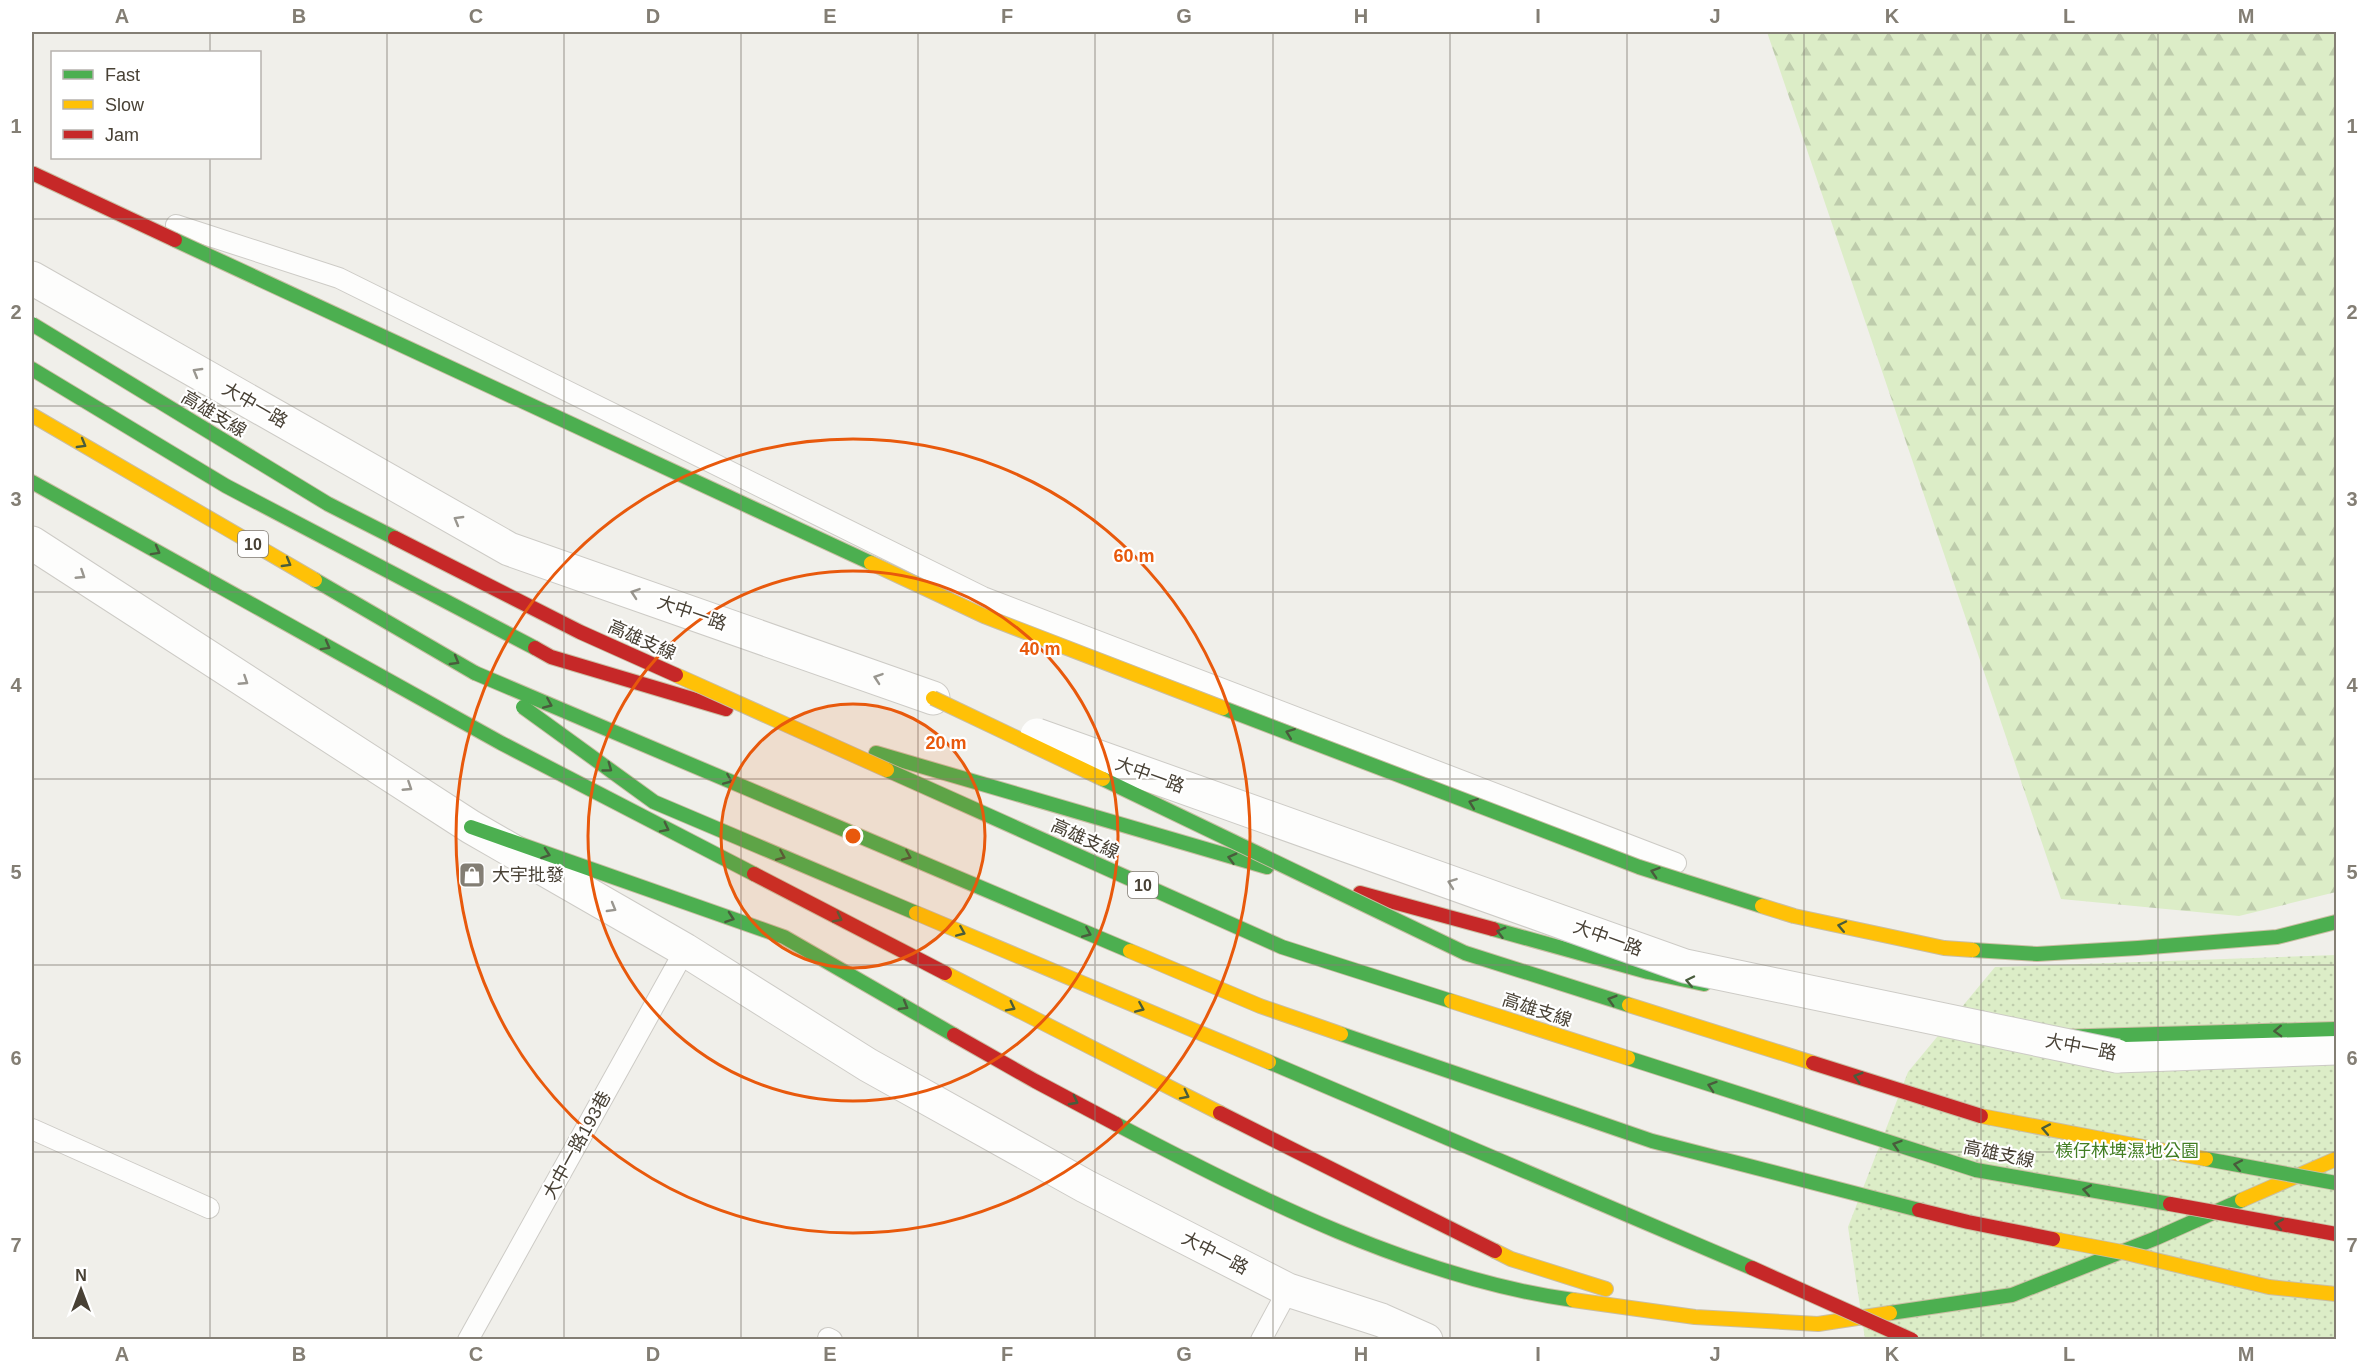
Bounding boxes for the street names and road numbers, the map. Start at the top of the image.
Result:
street label: 大中一路 [219,378,291,432]
street label: 高雄支線 [178,387,250,441]
road number: 10 [238,531,268,557]
street label: 大中一路 [655,592,729,634]
street label: 高雄支線 [605,616,679,664]
street label: 大中一路 [1113,753,1187,797]
street label: 高雄支線 [1048,815,1122,863]
road number: 10 [1128,872,1158,898]
street label: 大中一路 [1571,916,1645,960]
street label: 高雄支線 [1500,989,1574,1031]
street label: 大中一路 [2044,1030,2118,1064]
street label: 大中一路193巷 [539,1088,615,1202]
street label: 高雄支線 [1962,1137,2036,1171]
street label: 大中一路 [1178,1228,1252,1278]

